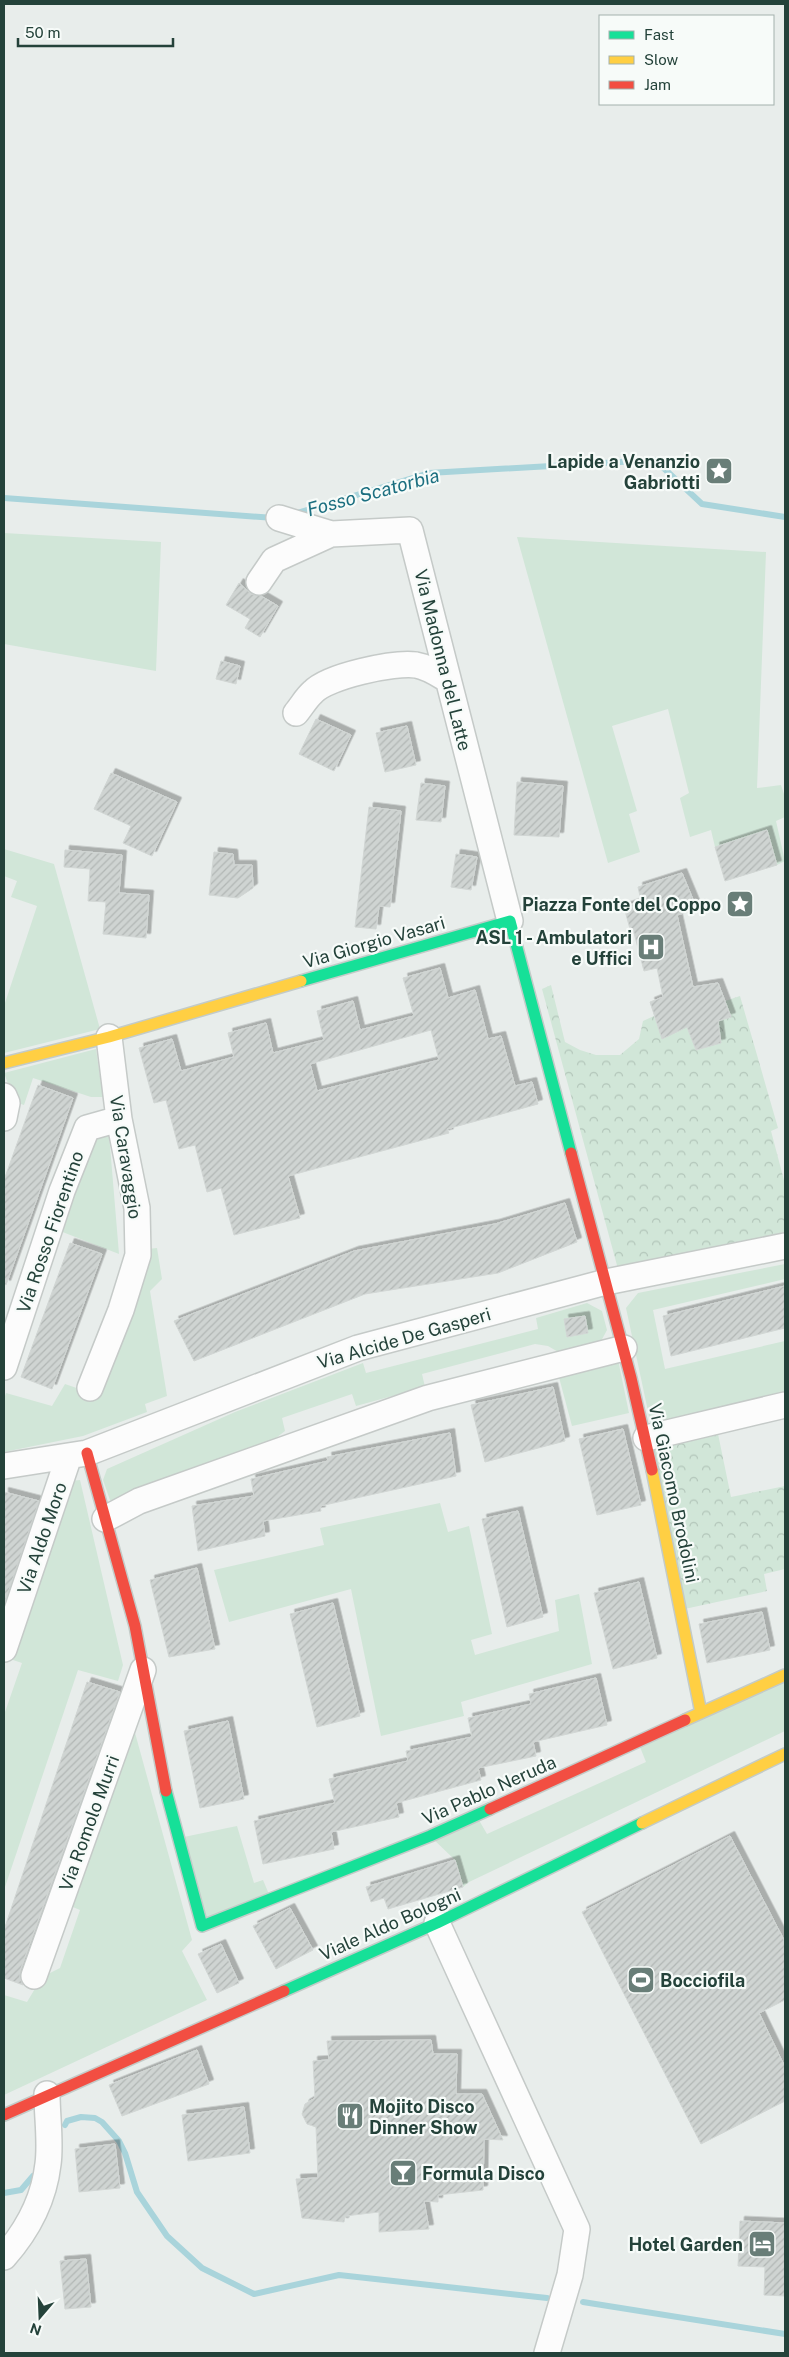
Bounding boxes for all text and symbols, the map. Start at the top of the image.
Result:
scale bar [18,15,172,47]
legend [599,15,774,105]
text: 50 m [25,24,60,41]
text: Fast [644,26,674,43]
text: Slow [644,51,679,68]
text: Jam [644,76,671,93]
place label: Lapide a Venanzio Gabriotti [547,451,700,493]
place icon: Lapide a Venanzio Gabriotti [704,456,734,486]
water label: Fosso Scatorbia [304,464,442,520]
street label: Via Madonna del Latte [410,567,476,753]
place icon: Piazza Fonte del Coppo [725,889,755,919]
place label: Piazza Fonte del Coppo [522,894,721,915]
street label: Via Giorgio Vasari [300,912,448,972]
place label: ASL 1 - Ambulatori e Uffici [475,927,632,969]
hospital icon: ASL 1 - Ambulatori e Uffici [636,932,666,962]
street label: Via Caravaggio [106,1094,146,1220]
street label: Via Rosso Fiorentino [12,1148,88,1316]
street label: Via Alcide De Gasperi [315,1303,493,1373]
street label: Via Giacomo Brodolini [645,1401,703,1585]
street label: Via Aldo Moro [13,1479,71,1597]
street label: Via Pablo Neruda [419,1751,559,1829]
street label: Via Romolo Murri [55,1752,123,1894]
street label: Viale Aldo Bologni [316,1883,464,1965]
sports icon: Bocciofila [626,1965,656,1995]
place label: Bocciofila [660,1970,745,1991]
place label: Mojito Disco Dinner Show [369,2096,477,2138]
restaurant icon: Mojito Disco Dinner Show [335,2101,365,2131]
bar icon: Formula Disco [388,2158,418,2188]
place label: Formula Disco [422,2163,545,2184]
hotel icon: Hotel Garden [747,2229,777,2259]
place label: Hotel Garden [629,2234,743,2255]
north arrow [15,2292,65,2342]
text: N [28,2320,44,2339]

